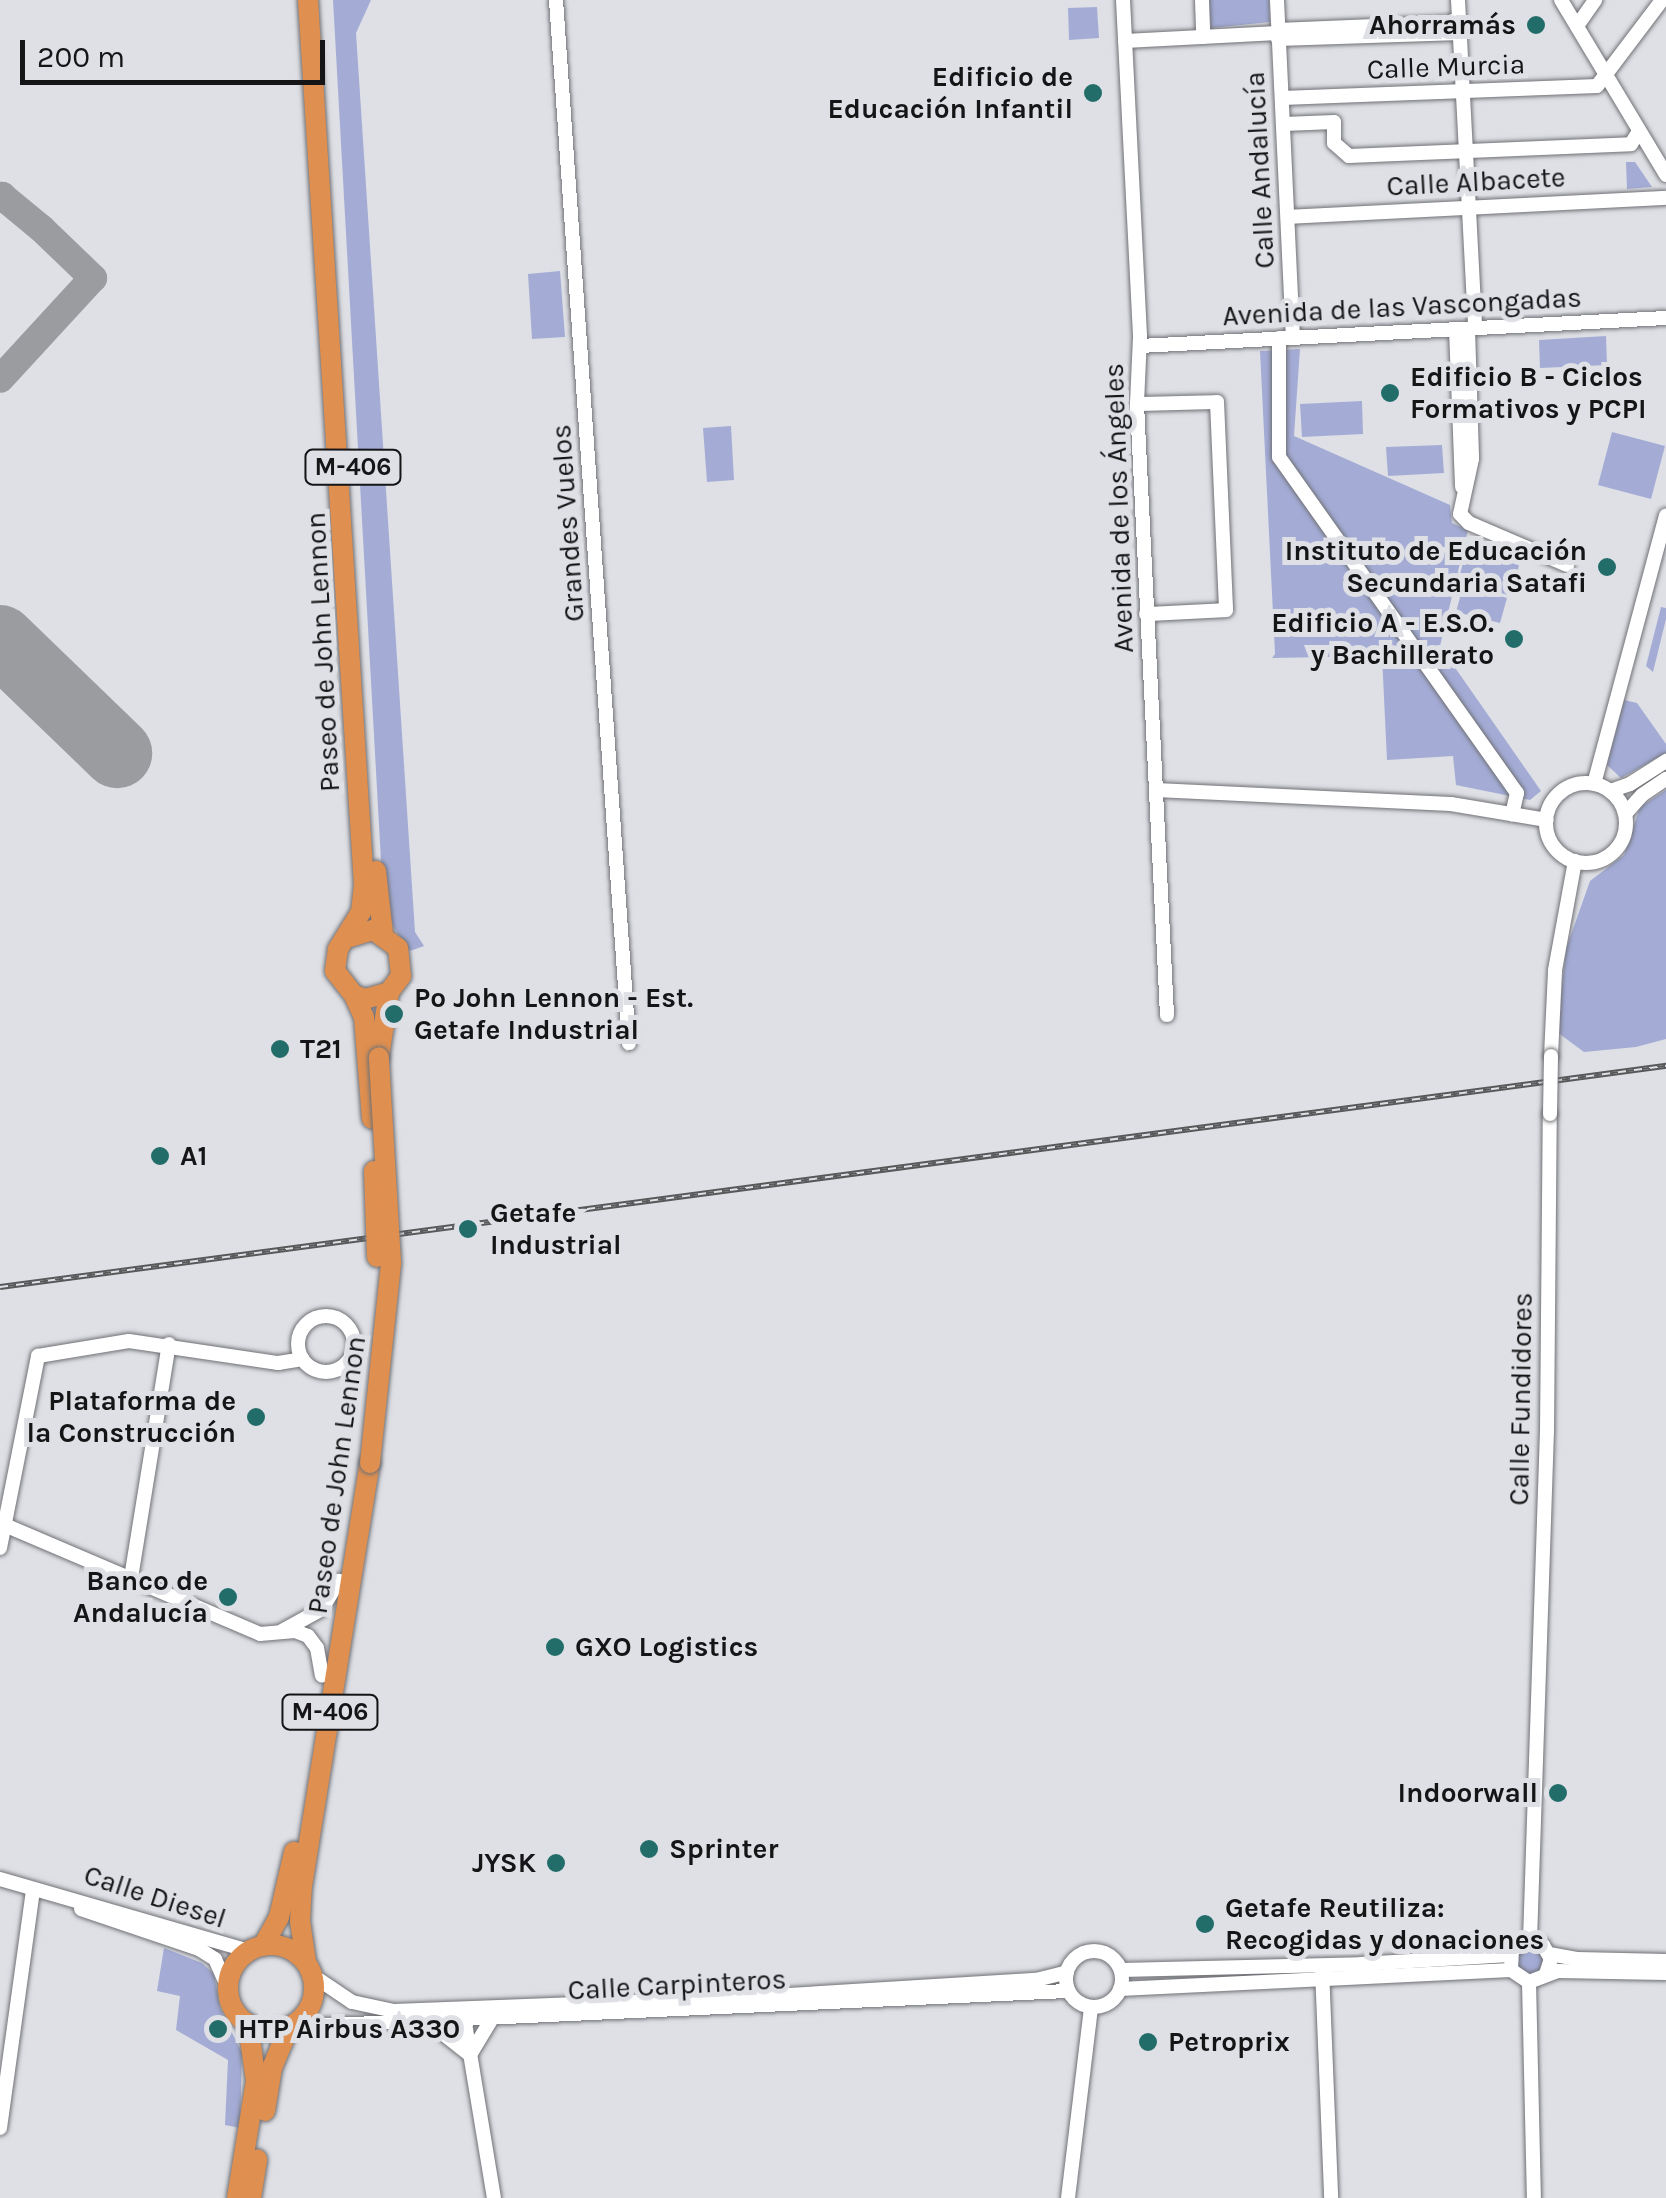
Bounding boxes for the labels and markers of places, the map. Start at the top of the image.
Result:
place label: Ahorramás [1369,8,1516,42]
marker: Ahorramás [1525,14,1547,36]
place label: Edificio de Educación Infantil [827,60,1073,126]
marker: Edificio de Educación Infantil [1082,82,1104,104]
place label: Edificio B - Ciclos Formativos y PCPI [1410,360,1647,426]
marker: Edificio B - Ciclos Formativos y PCPI [1379,382,1401,404]
place label: Instituto de Educación Secundaria Satafi [1285,534,1587,600]
marker: Instituto de Educación Secundaria Satafi [1596,556,1618,578]
place label: Edificio A - E.S.O. y Bachillerato [1271,606,1494,672]
marker: Edificio A - E.S.O. y Bachillerato [1503,628,1525,650]
place label: Pº John Lennon - Est. Getafe Industrial [414,981,693,1047]
marker: Pº John Lennon - Est. Getafe Industrial [383,1003,405,1025]
place label: T21 [300,1032,342,1066]
marker: T21 [269,1038,291,1060]
place label: A1 [180,1139,207,1173]
marker: A1 [149,1145,171,1167]
place label: Getafe Industrial [490,1196,622,1262]
marker: Getafe Industrial [455,1216,481,1242]
place label: Plataforma de la Construcción [26,1384,236,1450]
marker: Plataforma de la Construcción [245,1406,267,1428]
place label: Banco de Andalucía [73,1564,208,1630]
marker: Banco de Andalucía [217,1586,239,1608]
place label: GXO Logistics [575,1630,758,1664]
marker: GXO Logistics [544,1636,566,1658]
place label: Indoorwall [1397,1776,1538,1810]
marker: Indoorwall [1547,1782,1569,1804]
place label: Sprinter [669,1832,778,1866]
marker: Sprinter [638,1838,660,1860]
place label: JYSK [472,1846,536,1880]
marker: JYSK [545,1852,567,1874]
place label: Getafe Reutiliza: Recogidas y donaciones [1225,1891,1544,1957]
marker: Getafe Reutiliza: Recogidas y donaciones [1194,1913,1216,1935]
place label: HTP Airbus A330 [238,2012,460,2046]
marker: HTP Airbus A330 [207,2018,229,2040]
place label: Petroprix [1168,2025,1290,2059]
marker: Petroprix [1137,2031,1159,2053]

